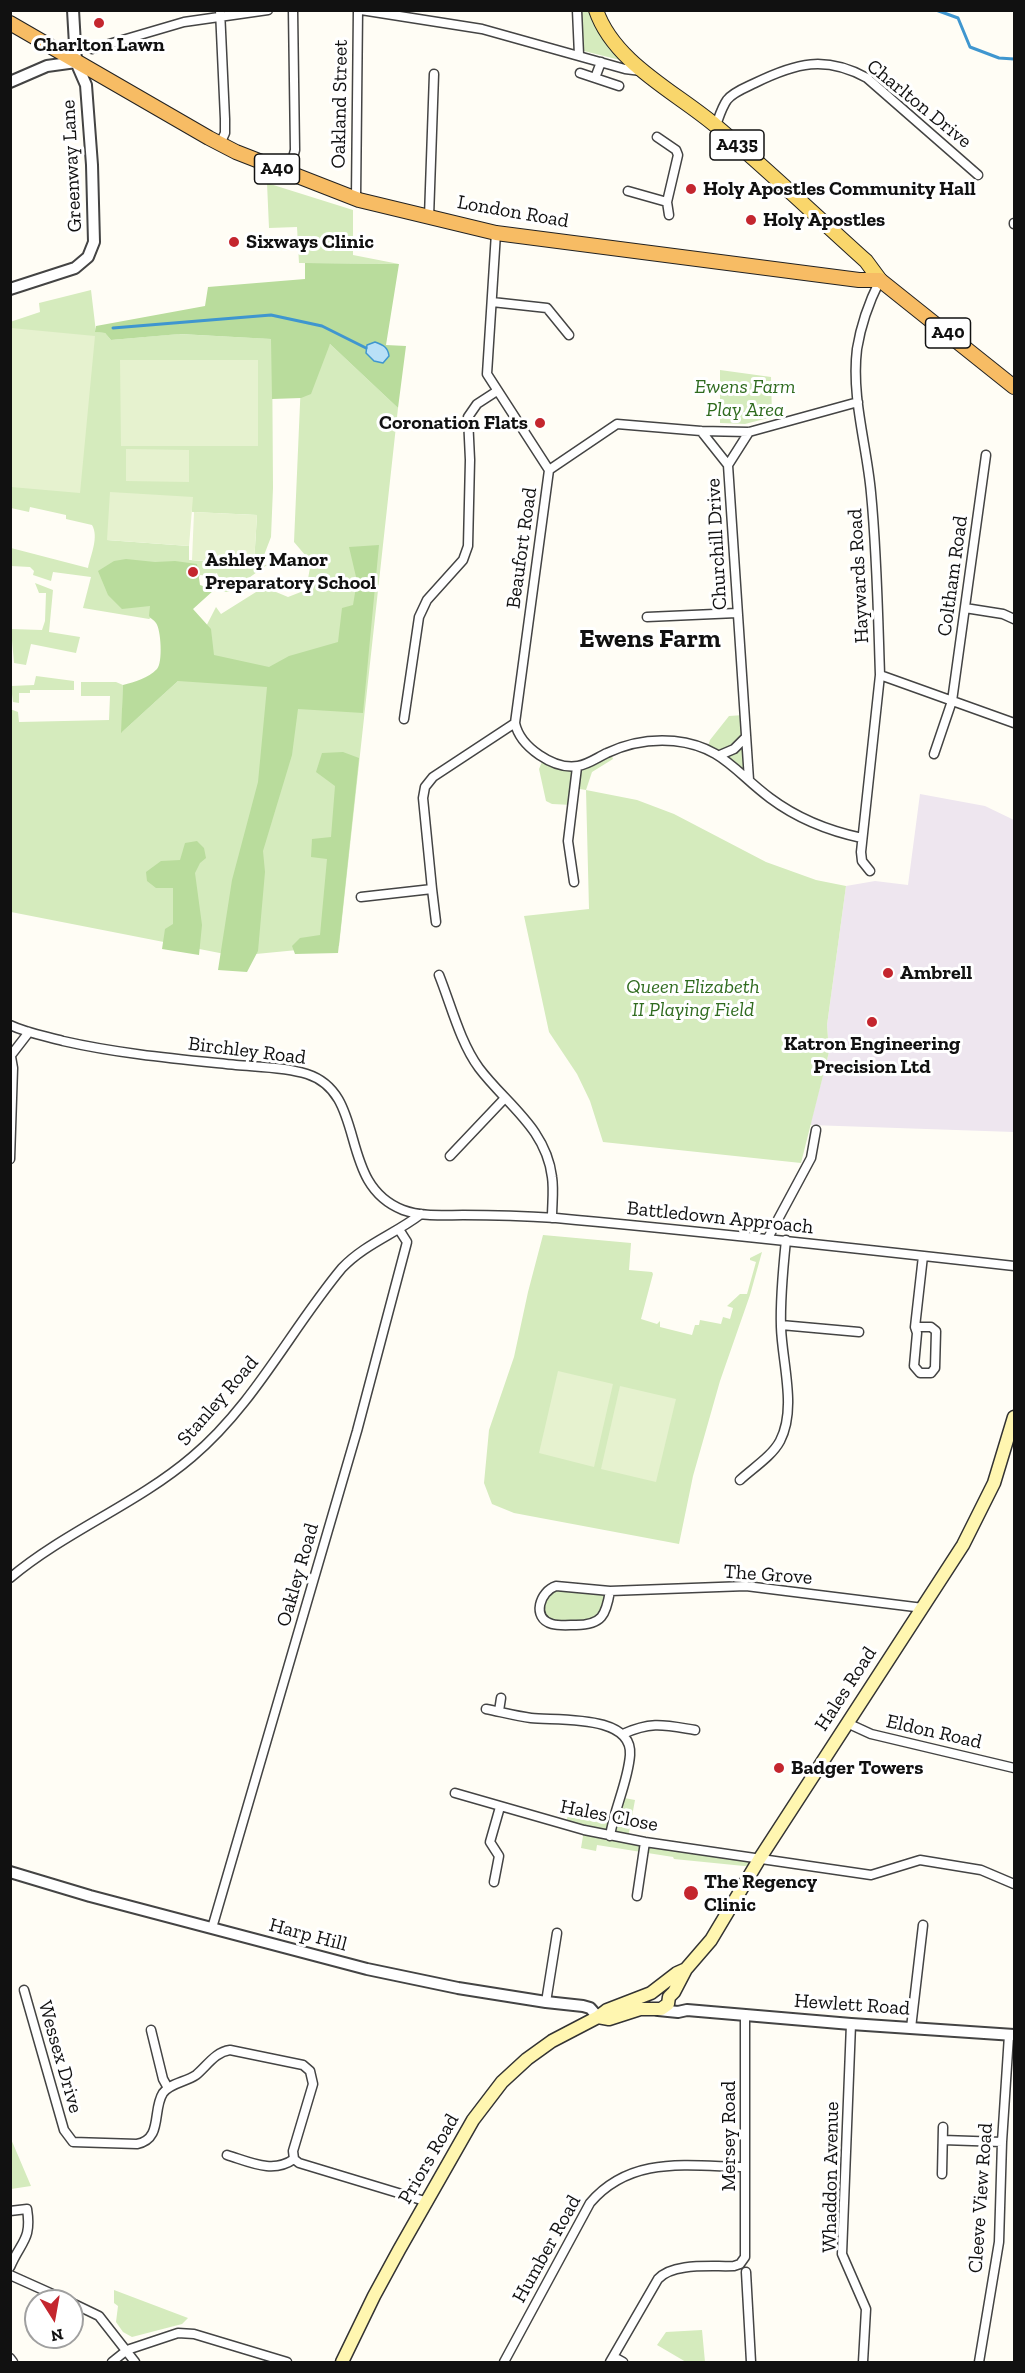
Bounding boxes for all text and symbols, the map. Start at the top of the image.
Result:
marker: Charlton Lawn [92,16,106,30]
place label: Charlton Lawn [33,33,165,57]
street label: Oakland Street [327,39,353,169]
street label: Charlton Drive [862,54,976,154]
street label: Greenway Lane [57,99,87,233]
road number: A435 [710,130,764,160]
road number: A40 [254,154,300,184]
place label: Holy Apostles Community Hall [703,177,976,201]
marker: Holy Apostles Community Hall [684,182,698,196]
street label: London Road [455,190,571,234]
place label: Holy Apostles [763,208,885,232]
marker: Holy Apostles [744,213,758,227]
place label: Sixways Clinic [246,230,374,254]
marker: Sixways Clinic [227,235,241,249]
road number: A40 [926,318,970,348]
park label: Ewens Farm Play Area [695,375,795,422]
place label: Coronation Flats [379,411,528,435]
marker: Coronation Flats [533,416,547,430]
street label: Churchill Drive [702,477,732,611]
street label: Beaufort Road [502,486,542,610]
street label: Haywards Road [843,508,875,644]
street label: Coltham Road [933,514,973,638]
place label: Ashley Manor Preparatory School [205,548,376,595]
marker: Ashley Manor Preparatory School [186,565,200,579]
district label: Ewens Farm [579,624,721,656]
place label: Ambrell [900,961,972,985]
marker: Ambrell [881,966,895,980]
park label: Queen Elizabeth II Playing Field [626,975,760,1022]
marker: Katron Engineering Precision Ltd [865,1015,879,1029]
street label: Birchley Road [187,1032,307,1070]
place label: Katron Engineering Precision Ltd [784,1032,960,1079]
street label: Battledown Approach [626,1196,814,1240]
street label: Stanley Road [172,1351,264,1451]
street label: Oakley Road [272,1520,324,1630]
street label: The Grove [723,1560,813,1590]
street label: Hales Road [810,1642,882,1736]
street label: Eldon Road [884,1709,984,1755]
place label: Badger Towers [791,1756,923,1780]
marker: Badger Towers [772,1761,786,1775]
street label: Hales Close [558,1795,660,1837]
place label: The Regency Clinic [704,1870,817,1917]
marker: The Regency Clinic [682,1884,700,1902]
street label: Harp Hill [266,1913,350,1957]
street label: Hewlett Road [793,1989,911,2021]
street label: Wessex Drive [33,1998,87,2116]
street label: Mersey Road [717,2081,741,2191]
street label: Whaddon Avenue [818,2101,844,2253]
street label: Priors Road [393,2110,465,2208]
street label: Cleeve View Road [964,2122,998,2274]
street label: Humber Road [508,2191,586,2307]
north arrow [24,2289,84,2349]
text: N [49,2325,65,2346]

